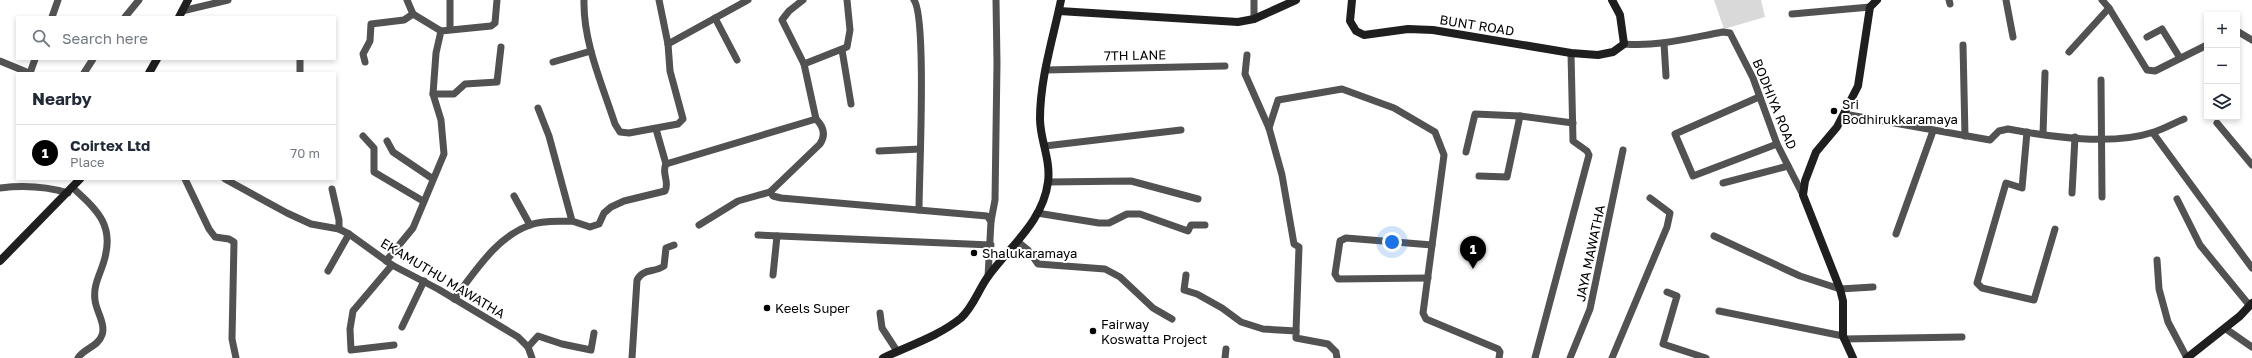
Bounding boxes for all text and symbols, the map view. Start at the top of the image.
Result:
street label: BUNT ROAD [1439,11,1515,39]
map controls [2204,12,2240,120]
button: + [2204,12,2240,48]
search box [16,16,336,60]
icon: search [30,27,52,49]
text: Search here [62,29,148,47]
street label: 7TH LANE [1104,46,1166,64]
button: − [2204,48,2240,84]
street label: BODHIYA ROAD [1750,56,1800,152]
button: layers [2204,84,2240,120]
text: Nearby [32,88,92,109]
place label: Sri Bodhirukkaramaya [1842,96,1958,127]
marker: Sri Bodhirukkaramaya [1829,106,1839,116]
text: Coirtex Ltd [70,136,150,154]
text: 1 [42,145,48,161]
text: 70 m [290,145,320,161]
text: Place [70,154,105,170]
street label: JAYA MAWATHA [1572,203,1608,303]
your location [1382,232,1402,252]
street label: EKAMUTHU MAWATHA [378,234,508,322]
pin: 1 [1460,236,1486,269]
place label: Shalukaramaya [982,245,1077,261]
marker: Shalukaramaya [969,248,979,258]
place label: Keels Super [775,300,850,316]
marker: Keels Super [762,303,772,313]
place label: Fairway Koswatta Project [1101,316,1207,347]
marker: Fairway Koswatta Project [1088,326,1098,336]

